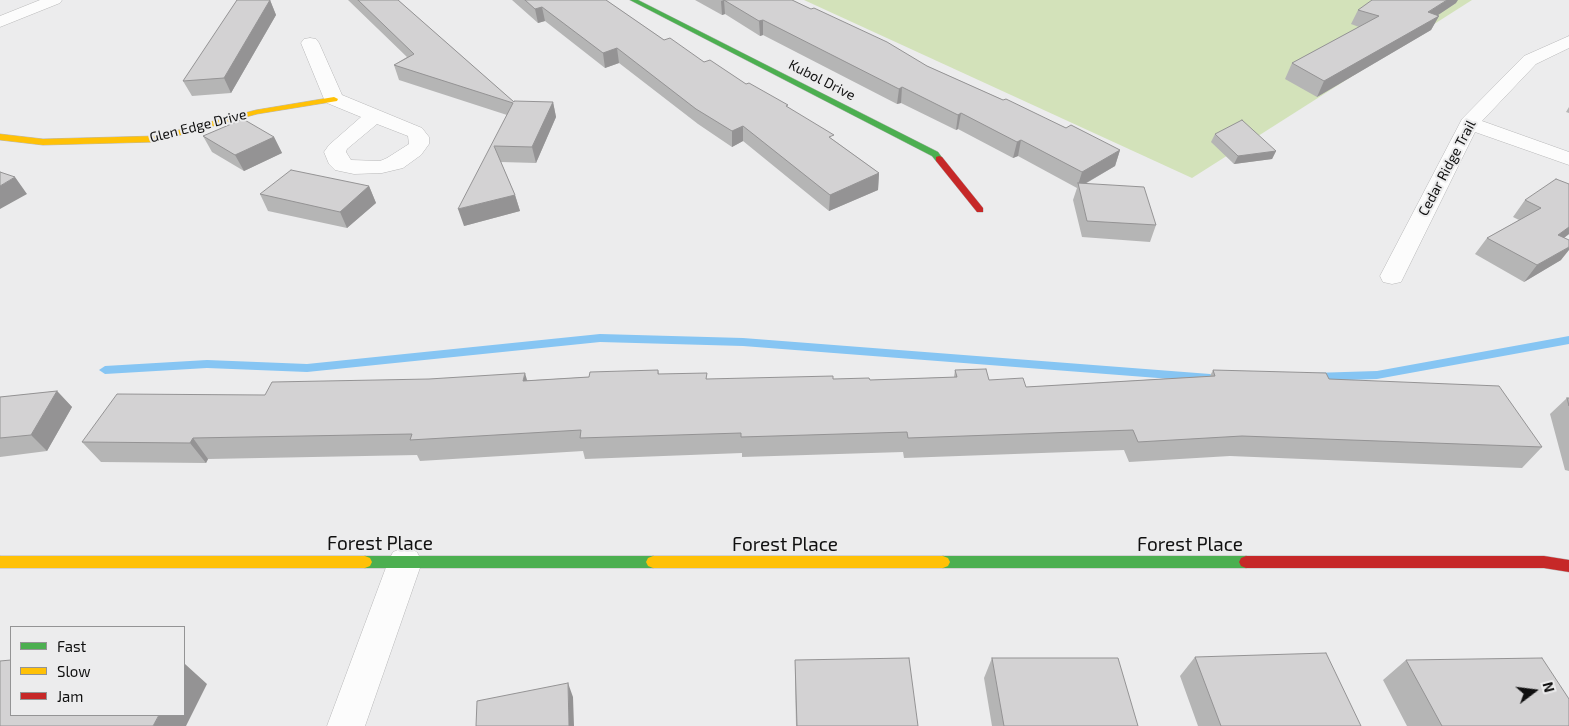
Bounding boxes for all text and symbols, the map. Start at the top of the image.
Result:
street label: Kubol Drive [786,56,858,104]
street label: Glen Edge Drive [148,106,248,146]
street label: Cedar Ridge Trail [1415,117,1479,219]
street label: Forest Place [327,533,433,555]
street label: Forest Place [732,534,838,556]
street label: Forest Place [1137,534,1243,556]
legend [10,626,185,716]
text: Fast [57,637,86,655]
text: Slow [57,662,91,680]
north arrow [1509,666,1559,716]
text: N [1539,680,1558,694]
text: Jam [57,687,83,705]

